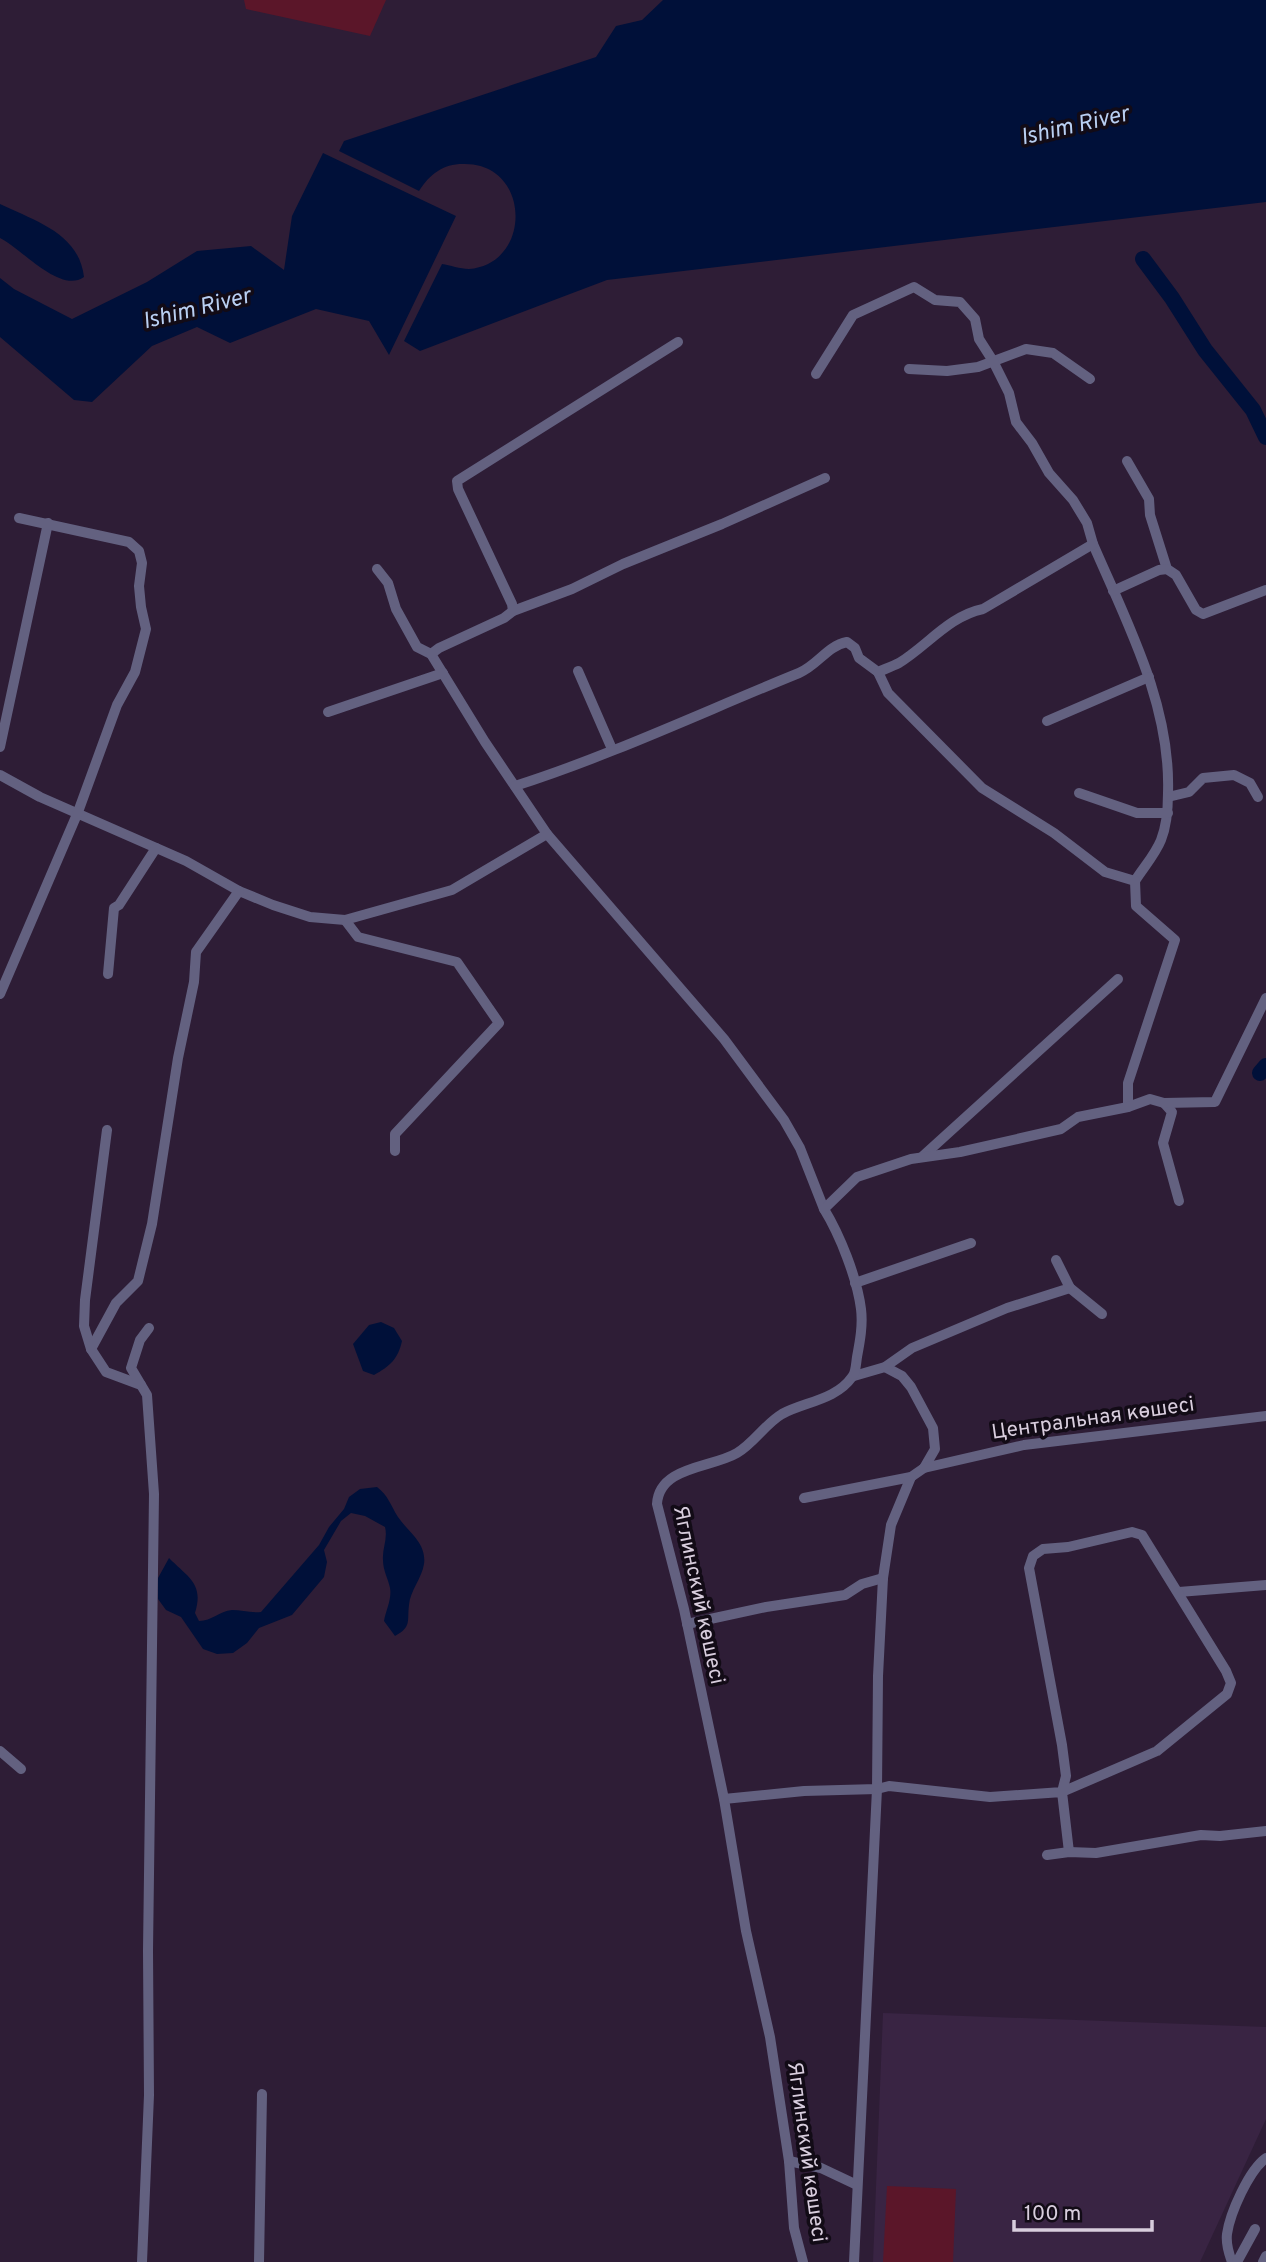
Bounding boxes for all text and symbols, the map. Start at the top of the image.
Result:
water label: Ishim River [1018,100,1134,154]
water label: Ishim River [140,282,256,337]
street label: Центральная көшесі [990,1391,1196,1447]
street label: Яглинский көшесі [666,1503,730,1687]
street label: Яглинский көшесі [780,2060,832,2244]
scale bar [1014,2188,1152,2232]
text: 100 m [1024,2201,1081,2228]

